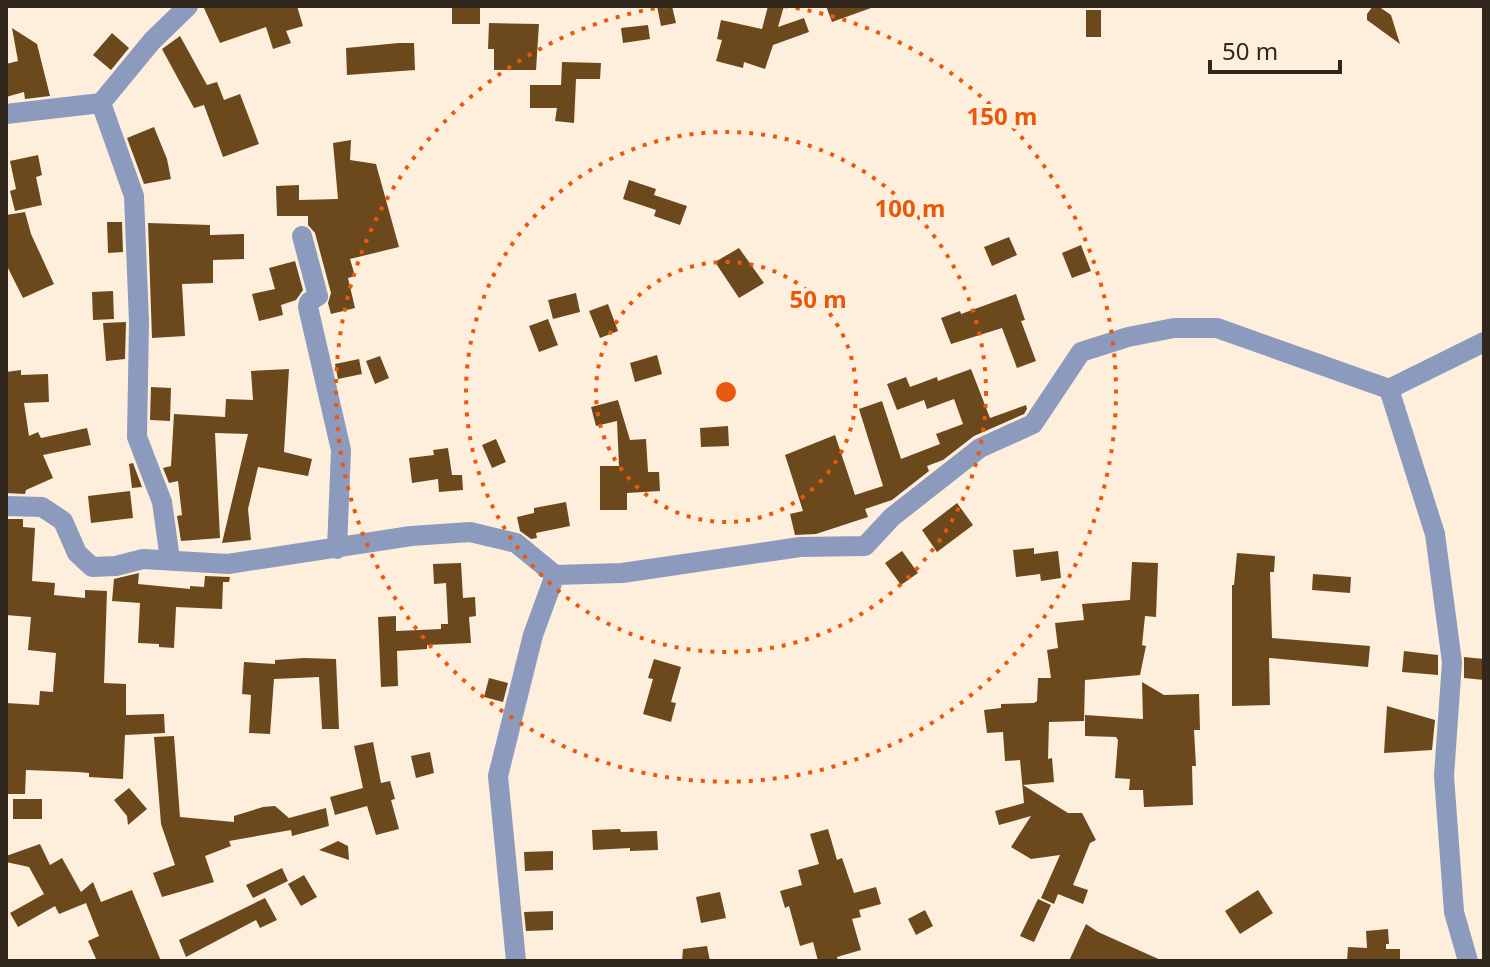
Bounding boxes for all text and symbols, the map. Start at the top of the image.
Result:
scale bar [1210,24,1340,74]
text: 50 m [1222,34,1278,67]
text: 150 m [967,99,1037,132]
text: 100 m [875,191,945,224]
text: 50 m [789,282,847,315]
centre of rings [712,378,740,406]

